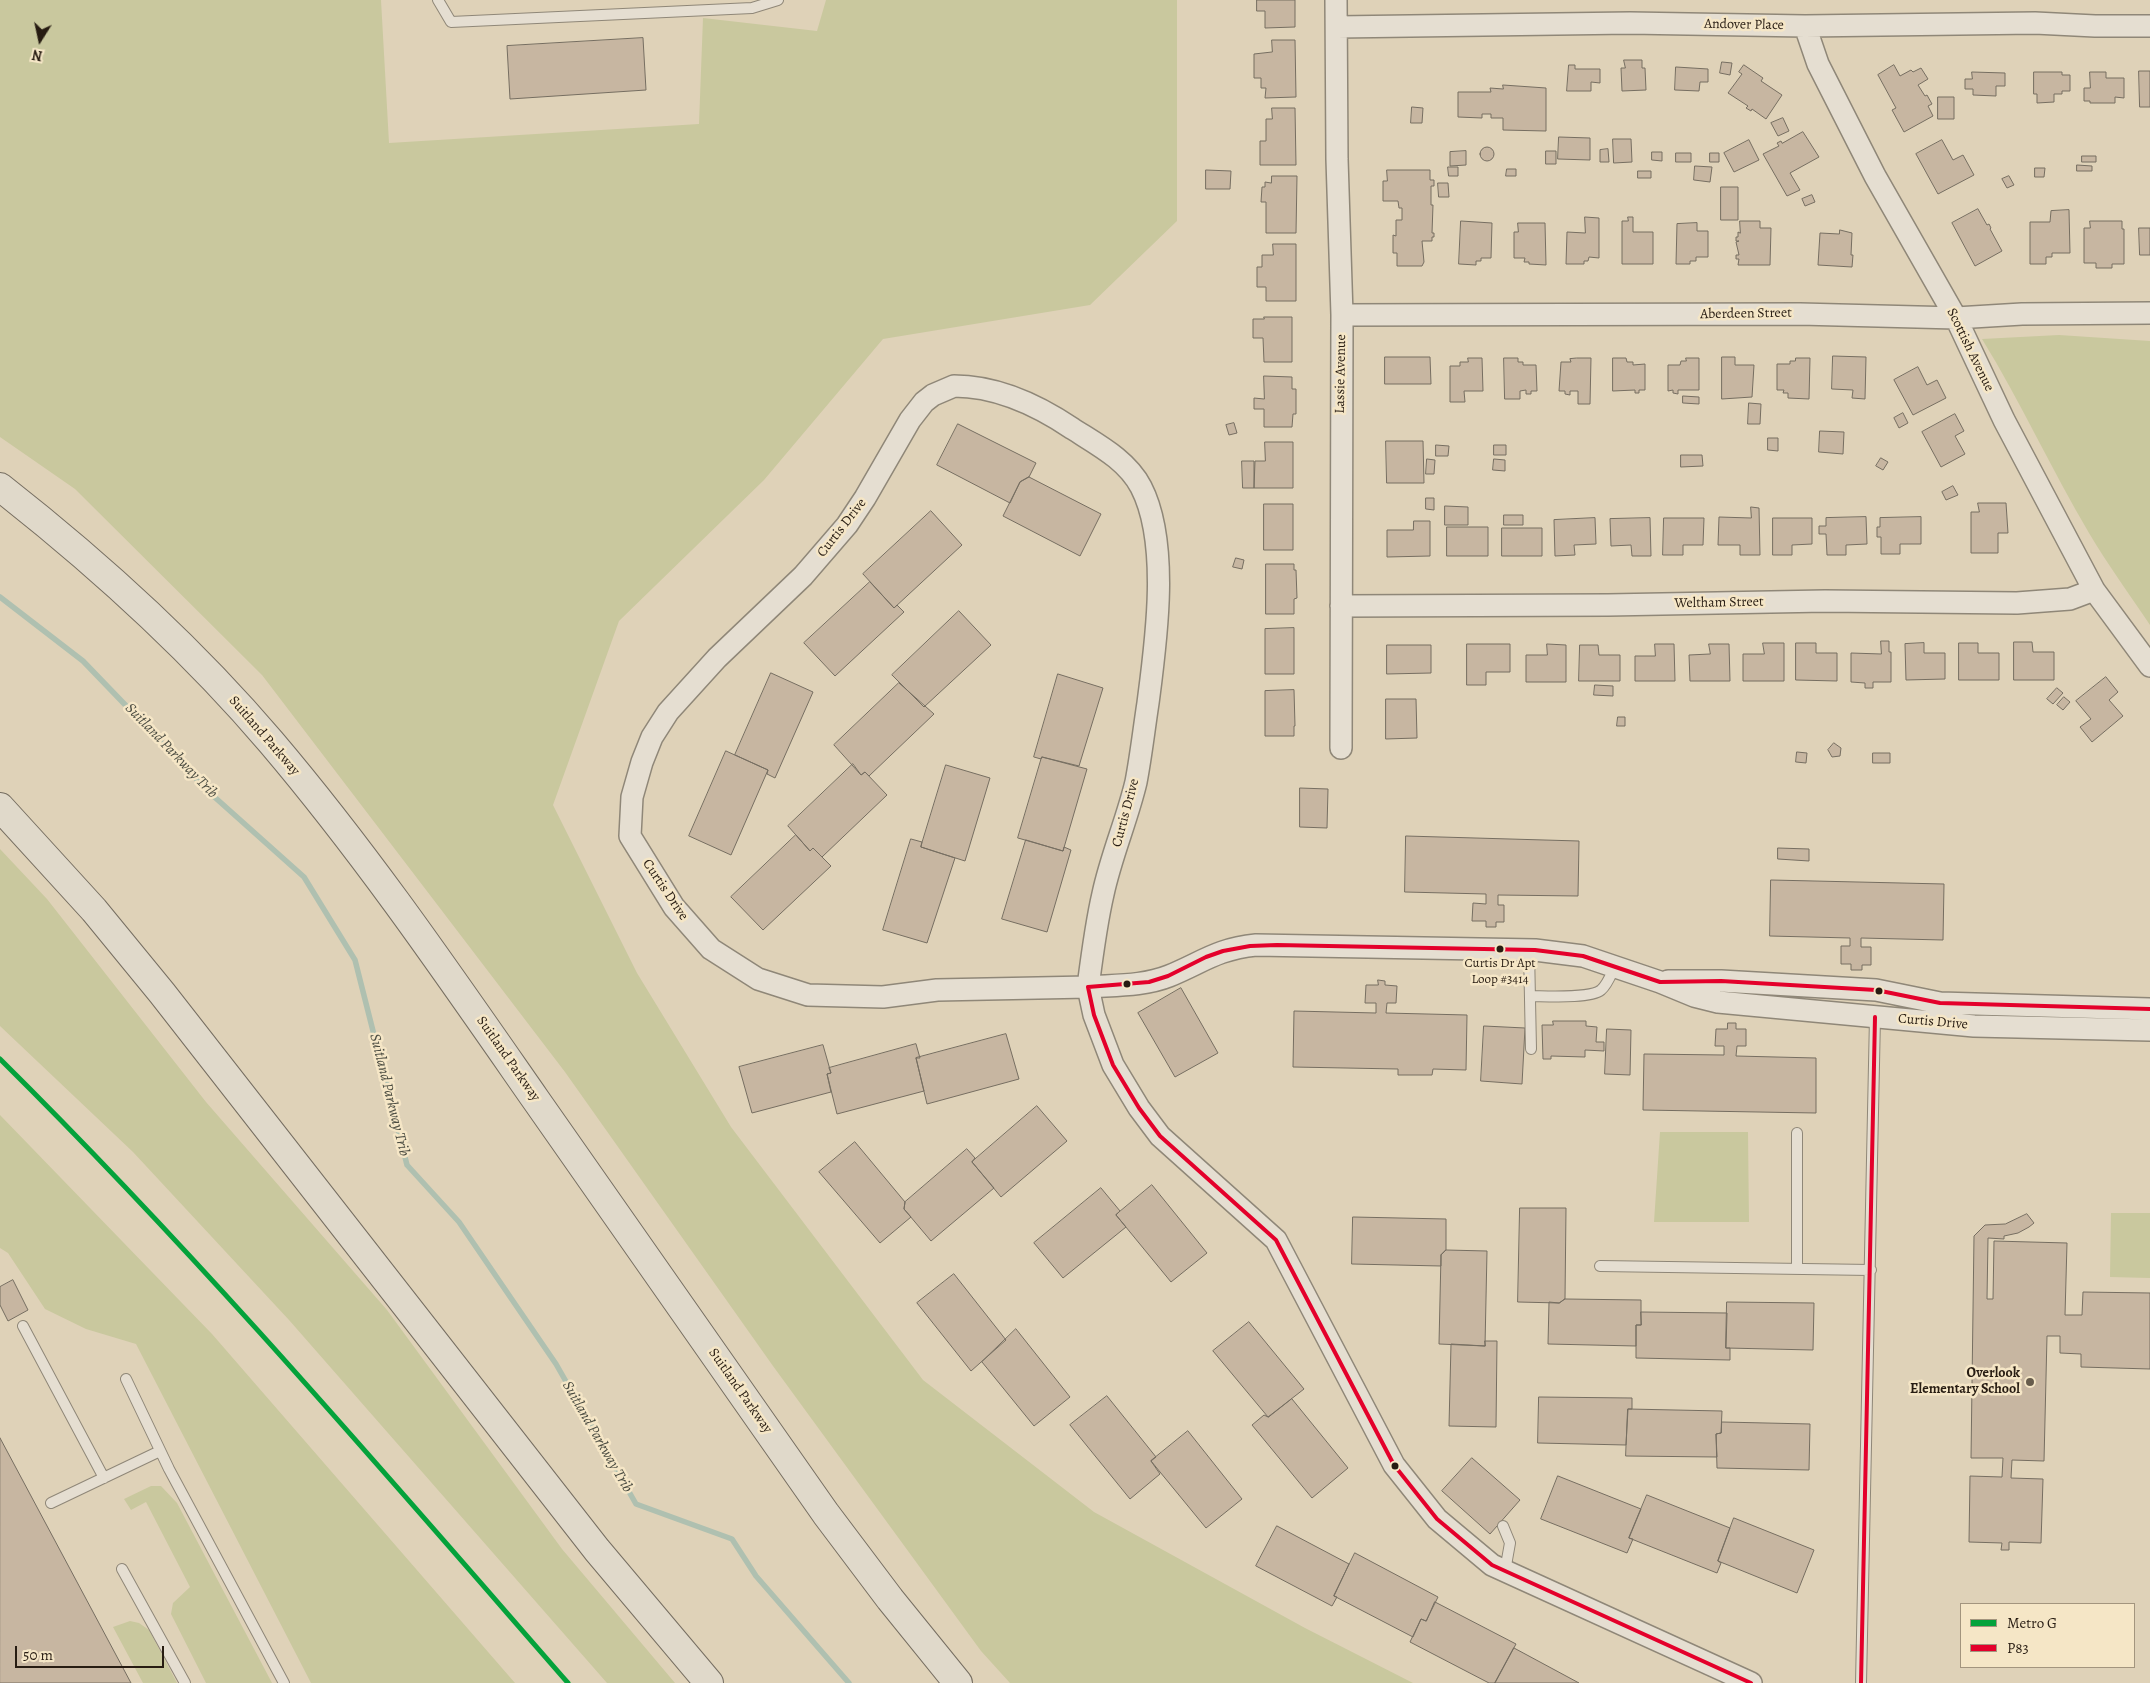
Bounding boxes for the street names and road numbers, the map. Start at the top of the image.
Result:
street label: Andover Place [1704,16,1784,34]
street label: Aberdeen Street [1700,305,1792,323]
street label: Scottish Avenue [1943,306,1997,394]
street label: Lassie Avenue [1332,334,1350,414]
street label: Curtis Drive [814,495,870,561]
street label: Weltham Street [1674,594,1764,612]
street label: Suitland Parkway [225,693,303,779]
street label: Curtis Drive [1109,777,1143,849]
street label: Curtis Drive [638,856,692,924]
street label: Curtis Drive [1897,1011,1969,1033]
street label: Suitland Parkway [472,1013,544,1105]
street label: Suitland Parkway [704,1345,776,1437]

